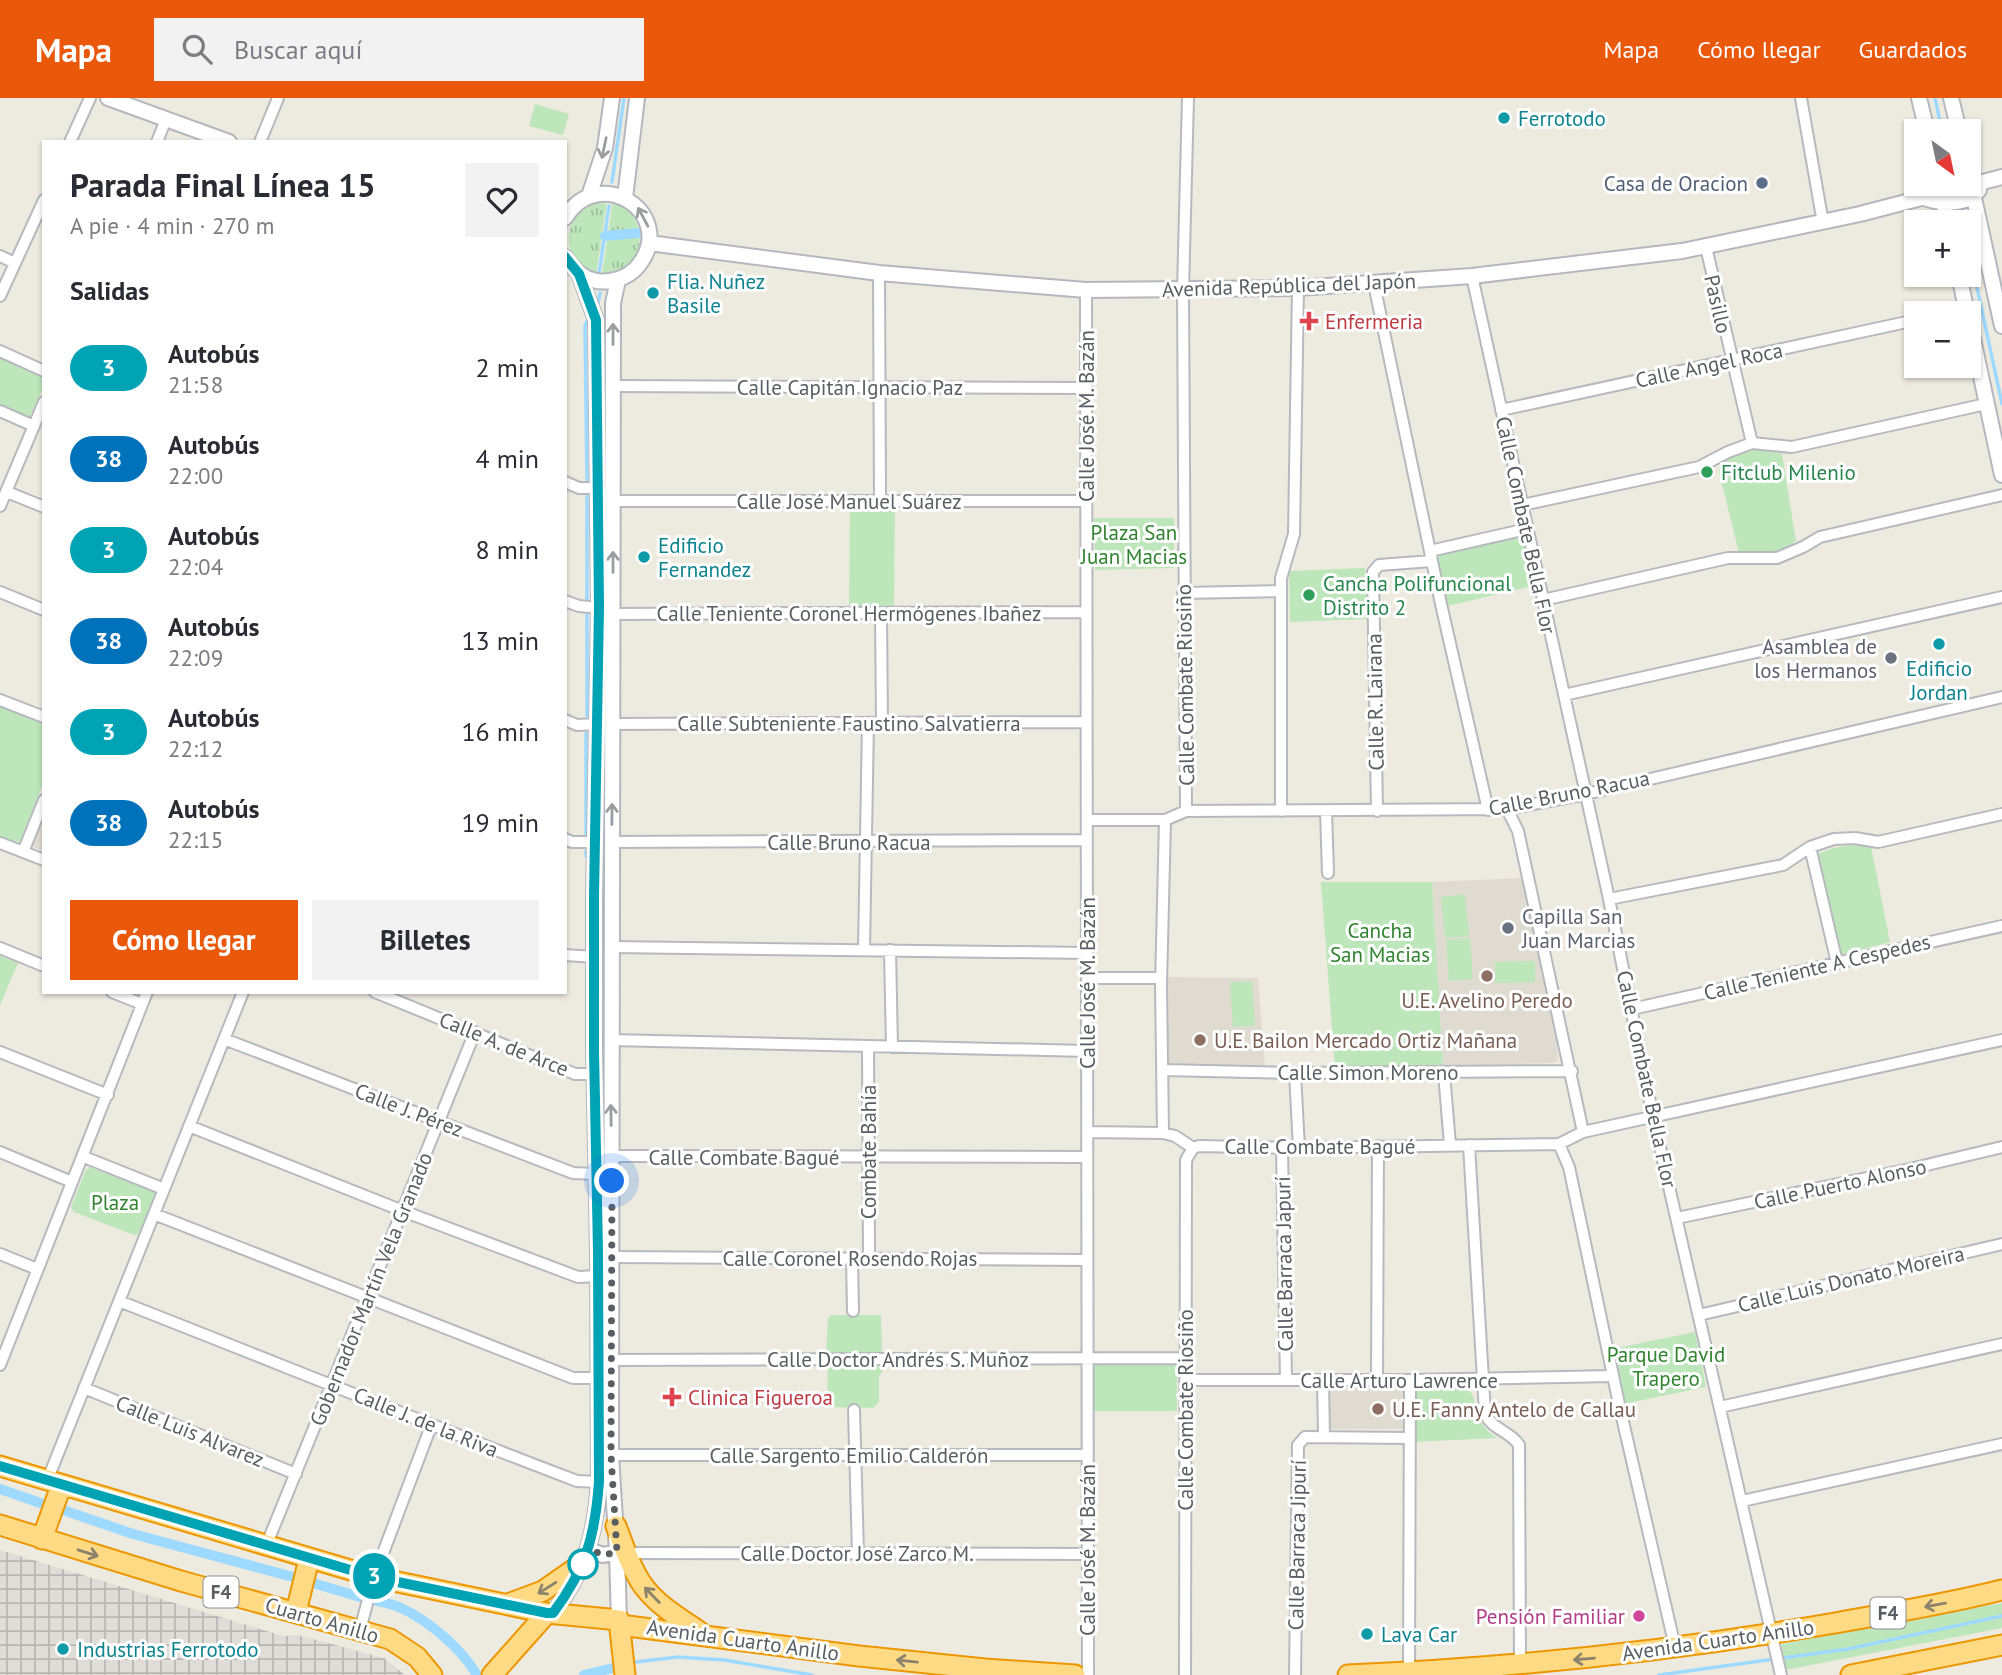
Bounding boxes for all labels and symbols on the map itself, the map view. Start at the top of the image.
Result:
place label: Ferrotodo [1518,105,1606,132]
marker: Ferrotodo [1496,110,1512,126]
north arrow [1904,119,1981,196]
one-way arrow [596,136,610,159]
place label: Casa de Oracion [1604,170,1748,197]
marker: Casa de Oracion [1754,175,1770,191]
one-way arrow [635,208,649,228]
street label: Avenida República del Japón [1161,267,1417,303]
place label: Flia. Nuñez Basile [667,268,765,319]
street label: Pasillo [1698,272,1738,336]
marker: Flia. Nuñez Basile [645,285,661,301]
place label: Enfermeria [1325,308,1423,335]
marker: Enfermeria [1299,311,1319,331]
one-way arrow [606,323,620,346]
street label: Calle José M. Bazán [1073,330,1100,502]
street label: Calle Angel Roca [1633,336,1785,394]
street label: Calle Capitán Ignacio Paz [737,374,963,401]
street label: Calle Combate Bella Flor [1490,414,1562,636]
place label: Fitclub Milenio [1721,459,1856,486]
marker: Fitclub Milenio [1699,464,1715,480]
street label: Calle José Manuel Suárez [736,488,962,515]
park label: Plaza San Juan Macias [1080,519,1187,570]
place label: Edificio Fernandez [658,532,751,583]
marker: Edificio Fernandez [636,549,652,565]
one-way arrow [606,550,620,573]
place label: Cancha Polifuncional Distrito 2 [1323,570,1511,621]
street label: Calle Combate Riosiño [1170,584,1200,786]
marker: Cancha Polifuncional Distrito 2 [1301,587,1317,603]
street label: Calle Teniente Coronel Hermógenes Ibañez [657,600,1041,627]
street label: Calle R. Lairana [1360,633,1390,771]
place label: Asamblea de los Hermanos [1754,633,1877,684]
marker: Edificio Jordan [1931,636,1947,652]
marker: Asamblea de los Hermanos [1883,650,1899,666]
place label: Edificio Jordan [1906,655,1972,706]
street label: Calle Subteniente Faustino Salvatierra [677,710,1021,737]
street label: Calle Bruno Racua [1486,764,1652,822]
one-way arrow [605,802,618,825]
street label: Calle Bruno Racua [767,829,931,856]
street label: Calle José M. Bazán [1074,897,1101,1069]
place label: Capilla San Juan Marcias [1521,903,1635,954]
park label: Cancha San Macias [1330,917,1430,968]
marker: Capilla San Juan Marcias [1500,920,1516,936]
street label: Calle Teniente A Cespedes [1701,928,1933,1006]
marker: U.E. Avelino Peredo [1479,968,1495,984]
street label: Calle Combate Bella Flor [1611,968,1683,1190]
place label: U.E. Avelino Peredo [1401,987,1573,1014]
street label: Calle A. de Arce [435,1006,573,1082]
place label: U.E. Bailon Mercado Ortiz Mañana [1214,1027,1517,1054]
marker: U.E. Bailon Mercado Ortiz Mañana [1192,1032,1208,1048]
street label: Calle Simon Moreno [1277,1059,1459,1086]
street label: Calle J. Pérez [351,1077,467,1143]
street label: Combate Bahía [855,1085,882,1219]
one-way arrow [605,1103,618,1126]
street label: Calle Combate Bagué [1224,1133,1416,1160]
street label: Calle Combate Bagué [648,1144,840,1171]
street label: Gobernador Martín Vela Granado [304,1148,438,1430]
street label: Calle Puerto Alonso [1751,1153,1929,1215]
your location [594,1163,629,1198]
street label: Calle Barraca Japurí [1269,1176,1299,1352]
park label: Plaza [91,1189,139,1216]
street label: Calle Luis Donato Moreira [1735,1240,1967,1318]
street label: Calle Coronel Rosendo Rojas [723,1245,977,1272]
street label: Calle Combate Riosiño [1172,1309,1199,1511]
park label: Parque David Trapero [1607,1341,1725,1392]
street label: Calle Doctor Andrés S. Muñoz [767,1346,1029,1373]
street label: Calle Arturo Lawrence [1300,1367,1498,1394]
street label: Calle J. de la Riva [350,1381,502,1463]
place label: Clinica Figueroa [688,1384,833,1411]
marker: Clinica Figueroa [662,1387,682,1407]
street label: Calle Luis Alvarez [112,1389,268,1473]
place label: U.E. Fanny Antelo de Callau [1392,1396,1636,1423]
marker: U.E. Fanny Antelo de Callau [1370,1401,1386,1417]
street label: Calle Sargento Emilio Calderón [709,1442,989,1469]
street label: Calle Barraca Jipurí [1282,1459,1312,1631]
street label: Calle José M. Bazán [1074,1464,1101,1636]
street label: Calle Doctor José Zarco M. [740,1540,974,1567]
one-way arrow [77,1548,99,1561]
unlabelled marker [568,1549,598,1579]
line badge: 3 [351,1553,397,1599]
road number: F4 [204,1576,238,1608]
one-way arrow [537,1581,557,1595]
one-way arrow [644,1587,661,1604]
street label: Cuarto Anillo [262,1591,382,1649]
road number: F4 [1870,1597,1906,1628]
one-way arrow [1925,1599,1947,1612]
place label: Pensión Familiar [1476,1603,1625,1630]
marker: Pensión Familiar [1631,1608,1647,1624]
street label: Avenida Cuarto Anillo [645,1613,841,1667]
street label: Avenida Cuarto Anillo [1620,1613,1816,1667]
place label: Lava Car [1381,1621,1457,1648]
marker: Lava Car [1359,1626,1375,1642]
place label: Industrias Ferrotodo [77,1636,259,1663]
marker: Industrias Ferrotodo [55,1641,71,1657]
one-way arrow [1573,1653,1595,1666]
one-way arrow [896,1654,919,1667]

